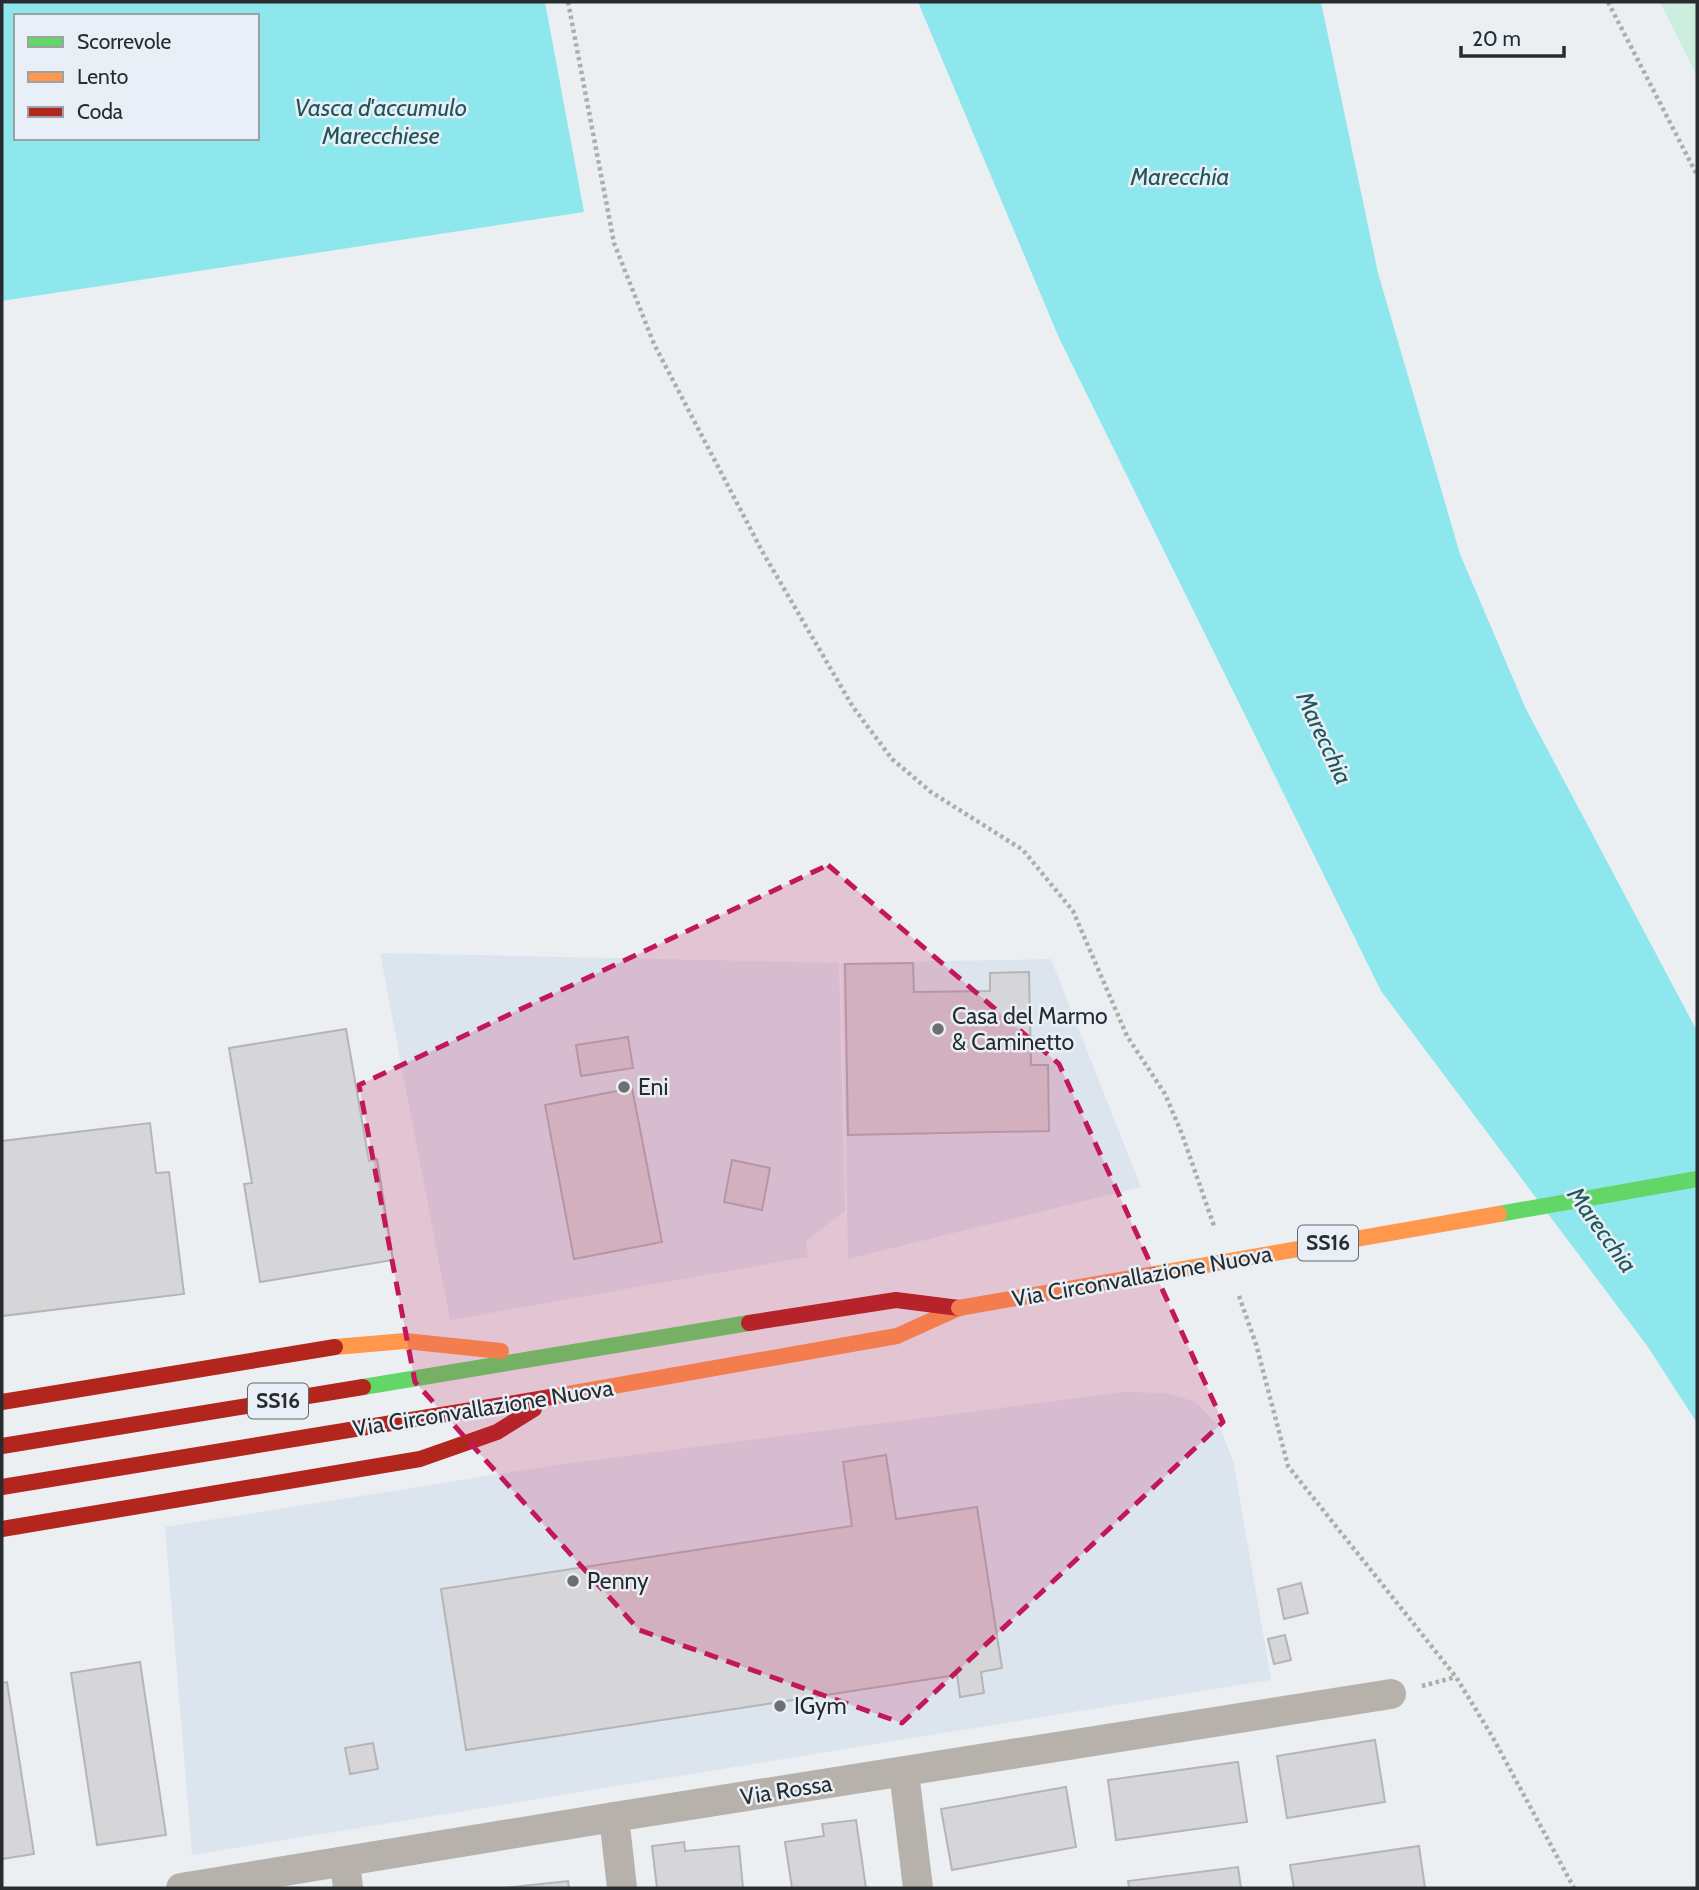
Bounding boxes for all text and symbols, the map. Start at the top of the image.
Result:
legend [14,14,259,140]
scale bar [1461,14,1564,58]
text: 20 m [1472,26,1521,51]
text: Scorrevole [77,29,171,54]
text: Lento [77,64,128,89]
water label: Vasca d'accumulo Marecchiese [295,93,467,150]
text: Coda [77,99,123,124]
water label: Marecchia [1129,162,1230,191]
water label: Marecchia [1290,686,1359,789]
place label: Casa del Marmo & Caminetto [952,1002,1108,1056]
marker: Casa del Marmo & Caminetto [930,1021,946,1037]
place label: Eni [638,1073,668,1101]
marker: Eni [616,1079,632,1095]
water label: Marecchia [1561,1180,1643,1278]
road number: SS16 [1298,1226,1358,1260]
street label: Via Circonvallazione Nuova [1010,1239,1274,1313]
street label: Via Circonvallazione Nuova [351,1374,615,1442]
road number: SS16 [248,1384,308,1418]
place label: Penny [587,1567,649,1595]
marker: Penny [565,1573,581,1589]
place label: IGym [794,1692,847,1720]
marker: IGym [772,1698,788,1714]
street label: Via Rossa [738,1769,834,1811]

